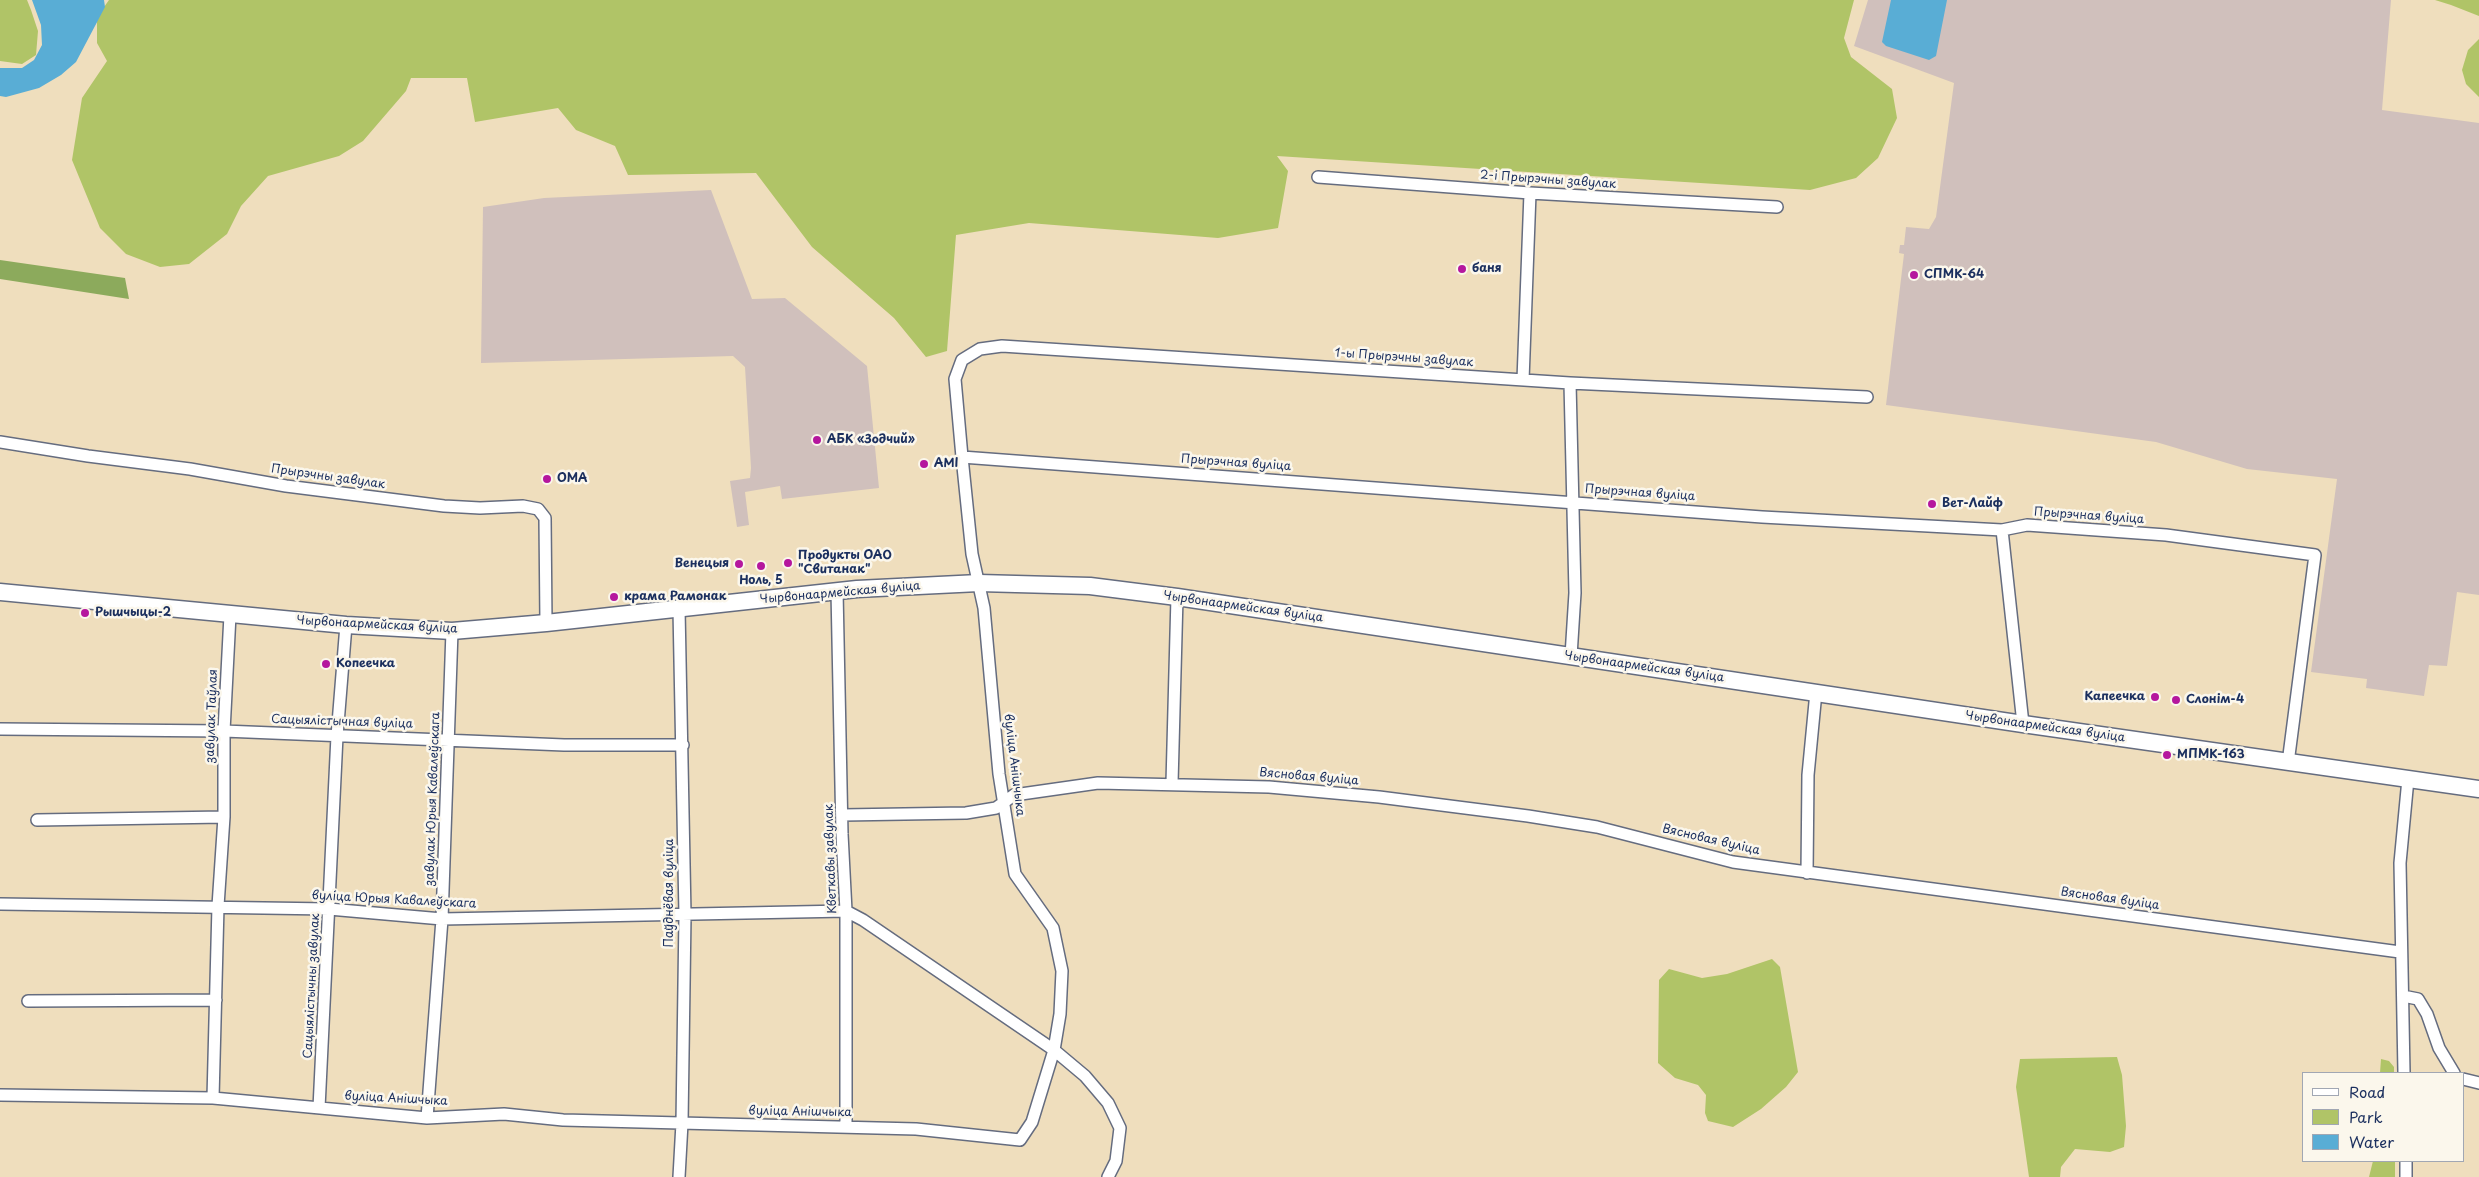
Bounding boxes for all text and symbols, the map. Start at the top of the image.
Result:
street label: 2-і Прырэчны завулак [1479,168,1617,192]
place label: баня [1472,262,1502,276]
marker: баня [1456,263,1468,275]
place label: СПМК-64 [1924,268,1984,282]
marker: СПМК-64 [1908,269,1920,281]
street label: 1-ы Прырэчны завулак [1334,346,1474,370]
place label: АБК «Зодчий» [827,433,915,447]
marker: АБК «Зодчий» [811,434,823,446]
street label: Прырэчная вуліца [1180,452,1292,474]
place label: AMI [934,457,958,471]
marker: AMI [918,458,930,470]
street label: Прырэчны завулак [270,462,386,492]
place label: ОМА [557,472,587,486]
marker: ОМА [541,473,553,485]
street label: Прырэчная вуліца [1584,482,1696,504]
place label: Вет-Лайф [1942,497,2003,511]
marker: Вет-Лайф [1926,498,1938,510]
street label: Прырэчная вуліца [2033,505,2145,527]
place label: Продукты ОАО "Свитанак" [798,549,892,577]
place label: Венецыя [675,557,729,571]
marker: Продукты ОАО "Свитанак" [782,557,794,569]
marker: Венецыя [733,558,745,570]
marker: Ноль, 5 [755,560,767,572]
place label: Ноль, 5 [739,574,783,588]
street label: Чырвонаармейская вуліца [759,579,921,607]
street label: Чырвонаармейская вуліца [1162,589,1324,625]
place label: крама Рамонак [624,590,726,604]
marker: крама Рамонак [608,591,620,603]
place label: Рышчыцы-2 [95,606,171,620]
marker: Рышчыцы-2 [79,607,91,619]
street label: Чырвонаармейская вуліца [296,614,458,636]
street label: Чырвонаармейская вуліца [1563,649,1725,685]
place label: Копеечка [336,657,395,671]
marker: Копеечка [320,658,332,670]
street label: завулак Таўлая [203,669,221,763]
place label: Капеечка [2084,690,2145,704]
marker: Капеечка [2149,691,2161,703]
place label: Слонім-4 [2186,693,2244,707]
marker: Слонім-4 [2170,694,2182,706]
street label: Чырвонаармейская вуліца [1964,709,2126,745]
street label: Сацыялістычная вуліца [271,712,413,732]
street label: завулак Юрыя Кавалеўскага [423,712,443,886]
street label: вуліца Анішчыка [1001,713,1027,817]
place label: МПМК-163 [2177,748,2245,762]
marker: МПМК-163 [2161,749,2173,761]
street label: Вясновая вуліца [1259,765,1359,789]
street label: Кветкавы завулак [822,804,840,914]
street label: Вясновая вуліца [1661,822,1761,858]
street label: Паўднёвая вуліца [663,839,677,947]
street label: Вясновая вуліца [2060,885,2160,913]
street label: вуліца Юрыя Кавалеўскага [311,888,477,912]
street label: Сацыялістычны завулак [301,913,323,1059]
legend [2302,1072,2464,1162]
text: Road [2349,1080,2385,1103]
street label: вуліца Анішчыка [344,1089,448,1109]
street label: вуліца Анішчыка [748,1104,852,1120]
text: Park [2349,1105,2383,1128]
text: Water [2349,1130,2394,1153]

